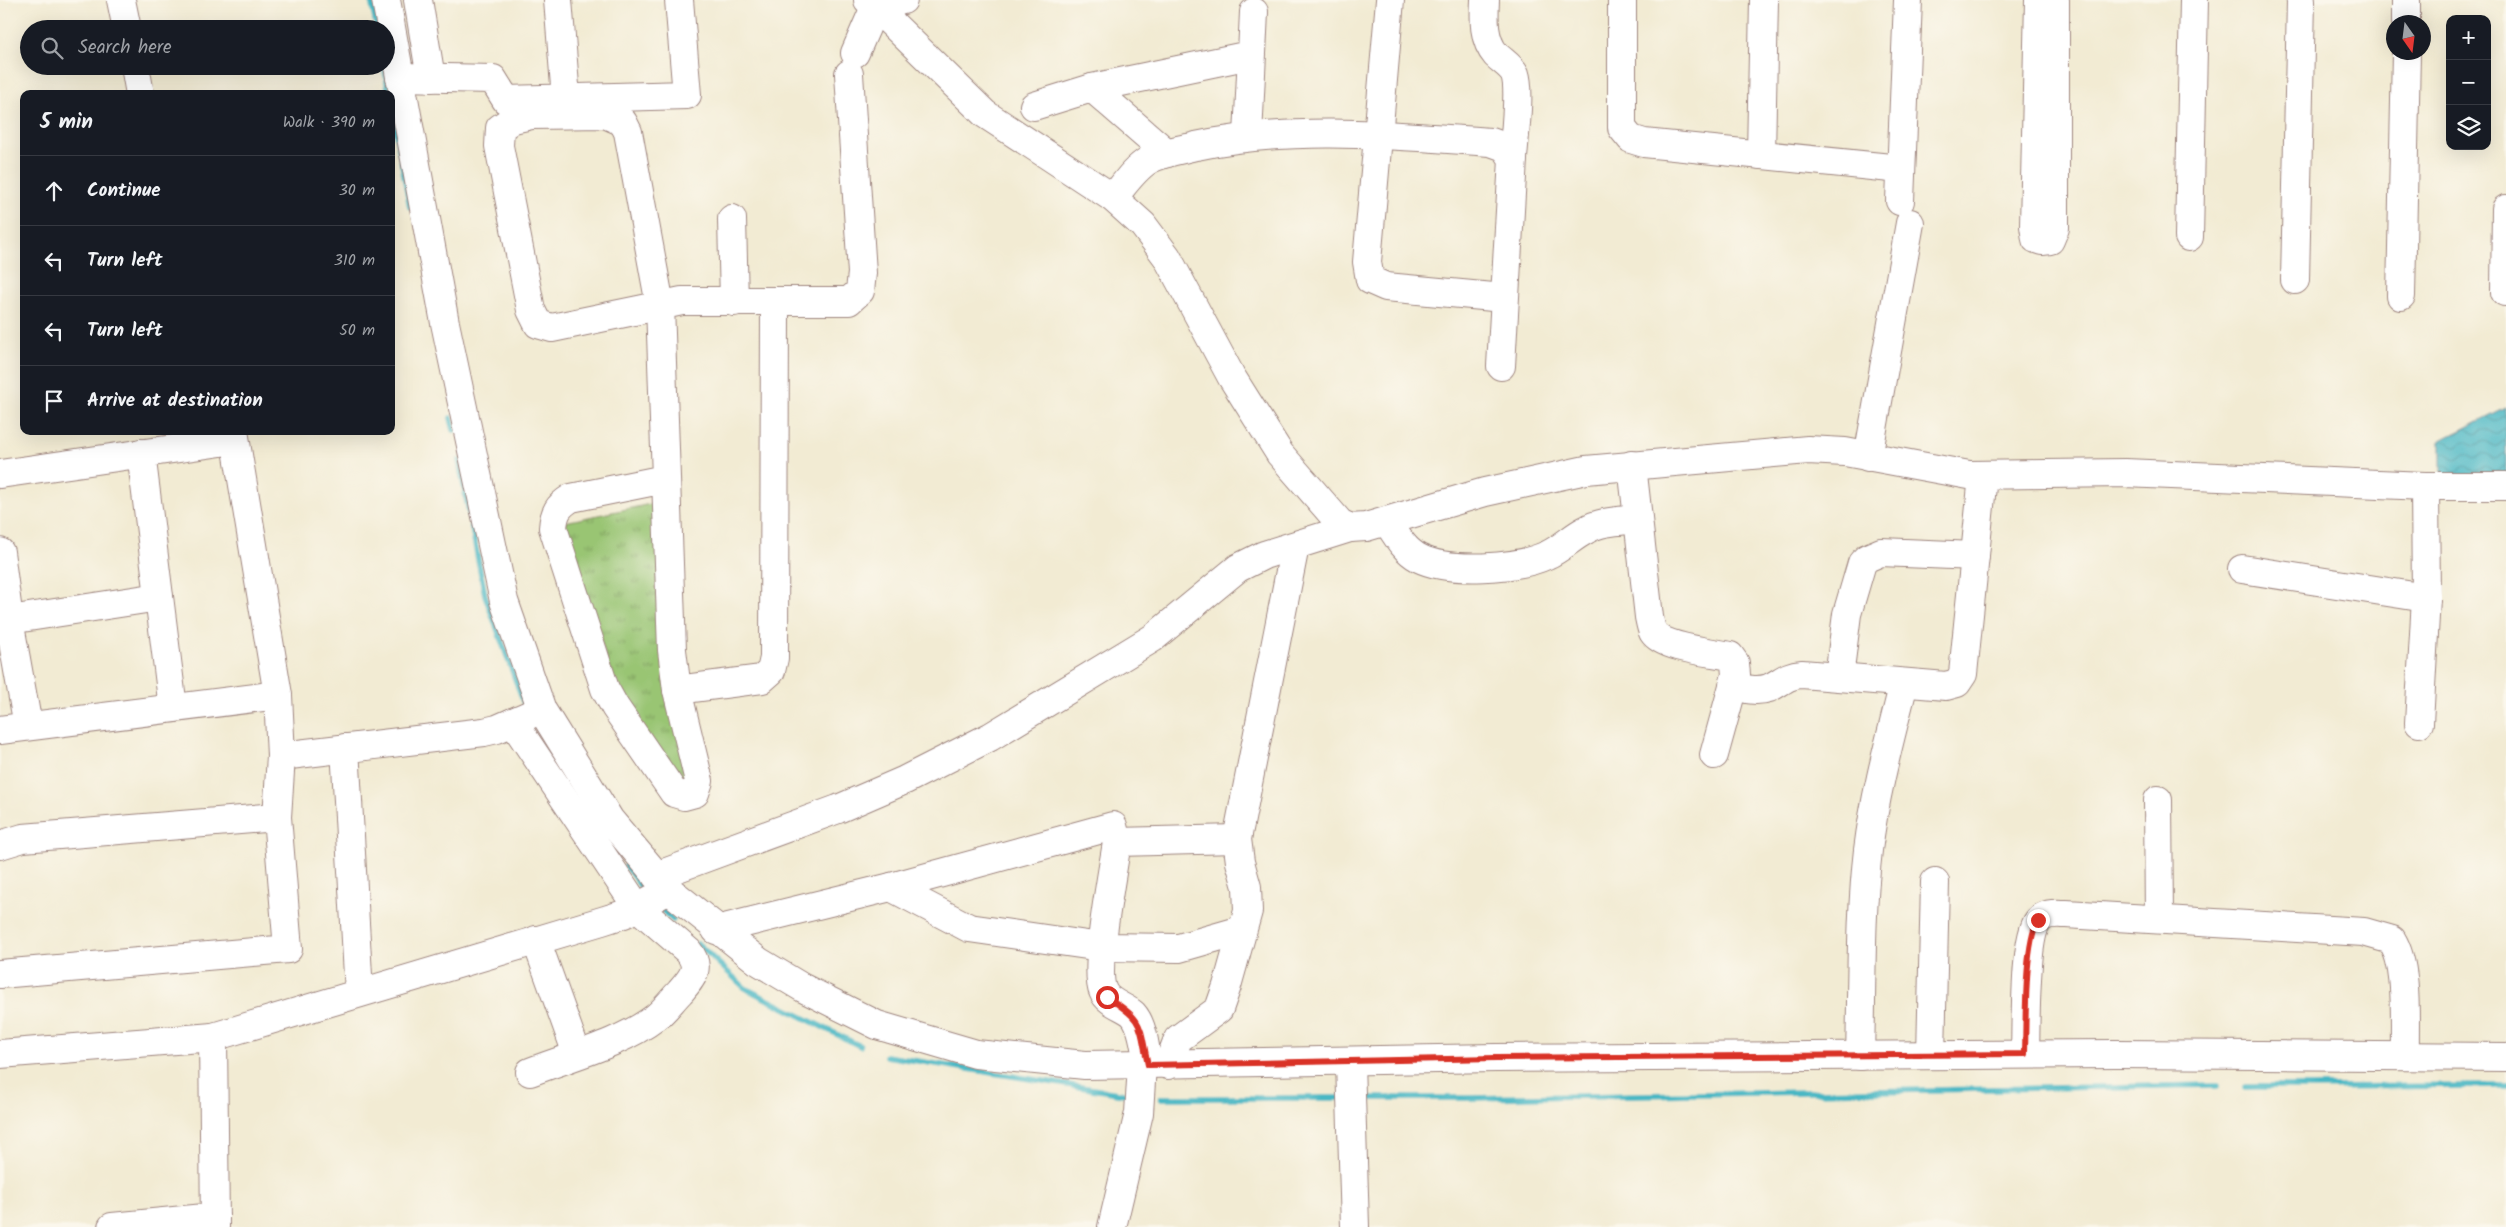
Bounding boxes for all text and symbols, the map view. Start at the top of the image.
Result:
north arrow [2386,15,2431,60]
map controls [2446,15,2491,150]
button: + [2446,15,2491,60]
search box [20,20,395,75]
text: Search here [78,33,172,63]
icon: search [38,34,66,62]
button: − [2446,60,2491,105]
button: layers [2446,105,2491,150]
text: 5 min [40,106,93,139]
text: Walk · 390 m [283,110,375,135]
text: Continue [87,176,160,206]
icon: ahead [40,177,68,205]
text: 30 m [339,178,375,203]
text: Turn left [87,246,162,276]
icon: left [40,247,68,275]
text: 310 m [334,248,375,273]
text: Turn left [87,316,162,346]
icon: left [40,317,68,345]
text: 50 m [339,318,375,343]
text: Arrive at destination [87,386,263,416]
icon: arrive [40,387,68,415]
route end [2027,909,2050,932]
route start [1096,986,1119,1009]

